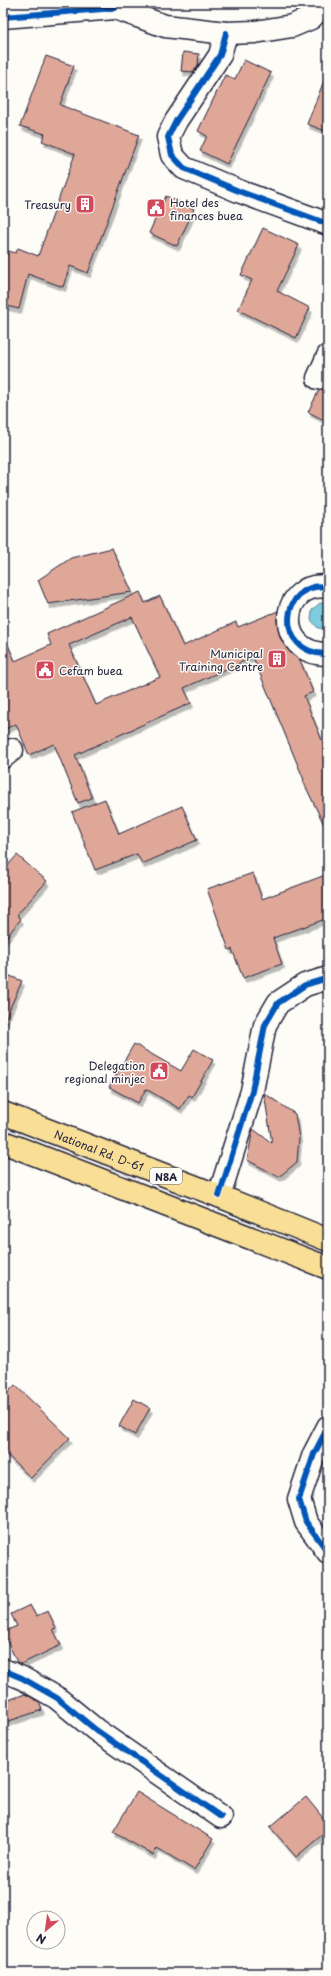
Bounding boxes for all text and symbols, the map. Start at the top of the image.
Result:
building icon: Treasury [74,193,96,215]
place label: Hotel des finances buea [170,194,243,224]
place label: Treasury [24,196,71,213]
public building icon: Hotel des finances buea [145,197,167,219]
place label: Municipal Training Centre [179,645,263,675]
building icon: Municipal Training Centre [266,648,288,670]
public building icon: Cefam buea [34,659,56,681]
place label: Cefam buea [59,662,123,679]
place label: Delegation regional minjec [65,1057,145,1087]
public building icon: Delegation regional minjec [148,1060,170,1082]
street label: National Rd. D-61 [52,1125,146,1175]
road number: N8A [150,1168,182,1184]
north arrow [26,1910,66,1950]
text: N [33,1929,49,1949]

